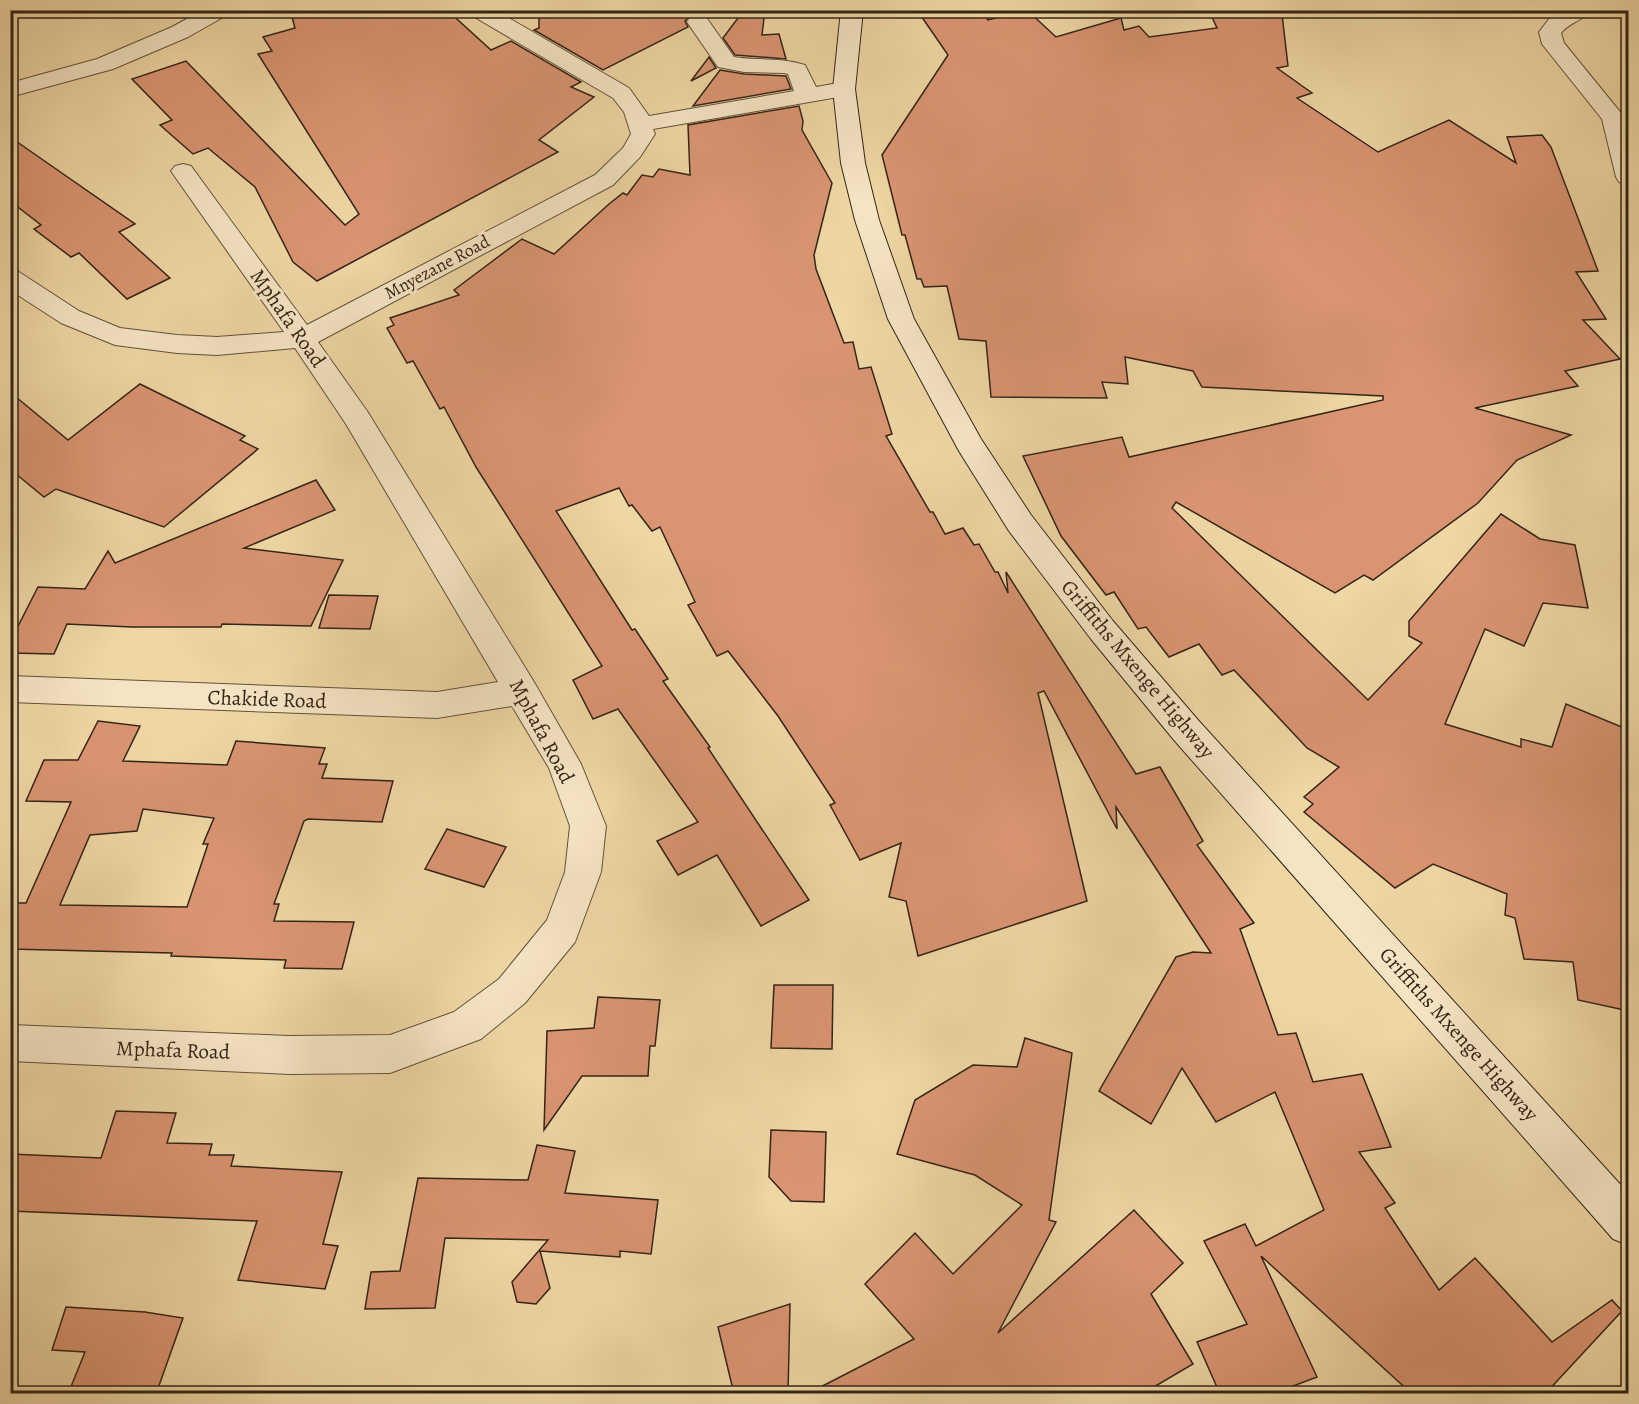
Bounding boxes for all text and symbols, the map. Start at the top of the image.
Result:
street label: Mnyezane Road [380,229,494,305]
street label: Mphafa Road [244,263,333,373]
street label: Griffiths Mxenge Highway [1055,574,1222,765]
street label: Mphafa Road [503,674,582,789]
street label: Chakide Road [207,683,328,715]
street label: Griffiths Mxenge Highway [1373,941,1545,1128]
street label: Mphafa Road [115,1034,231,1066]

